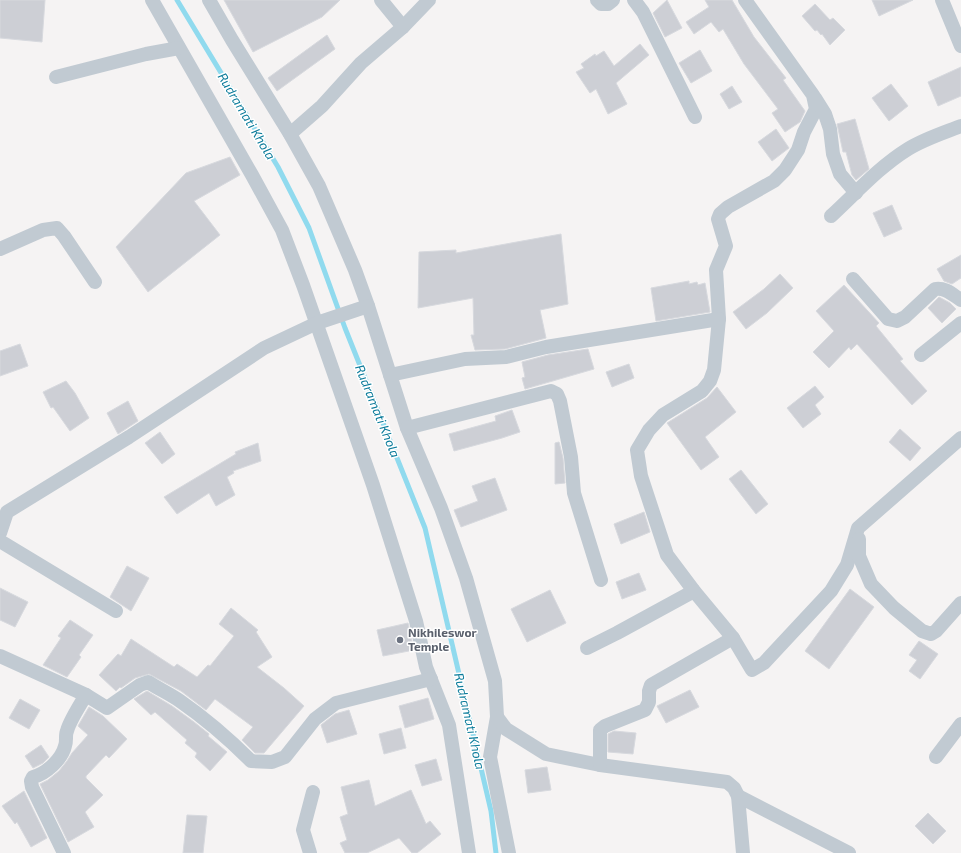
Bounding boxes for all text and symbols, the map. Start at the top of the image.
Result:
water label: Rudramati Khola [215,69,279,163]
water label: Rudramati Khola [352,362,404,460]
place label: Nikhileswor Temple [408,625,477,653]
marker: Nikhileswor Temple [395,635,405,645]
water label: Rudramati Khola [451,671,489,771]

